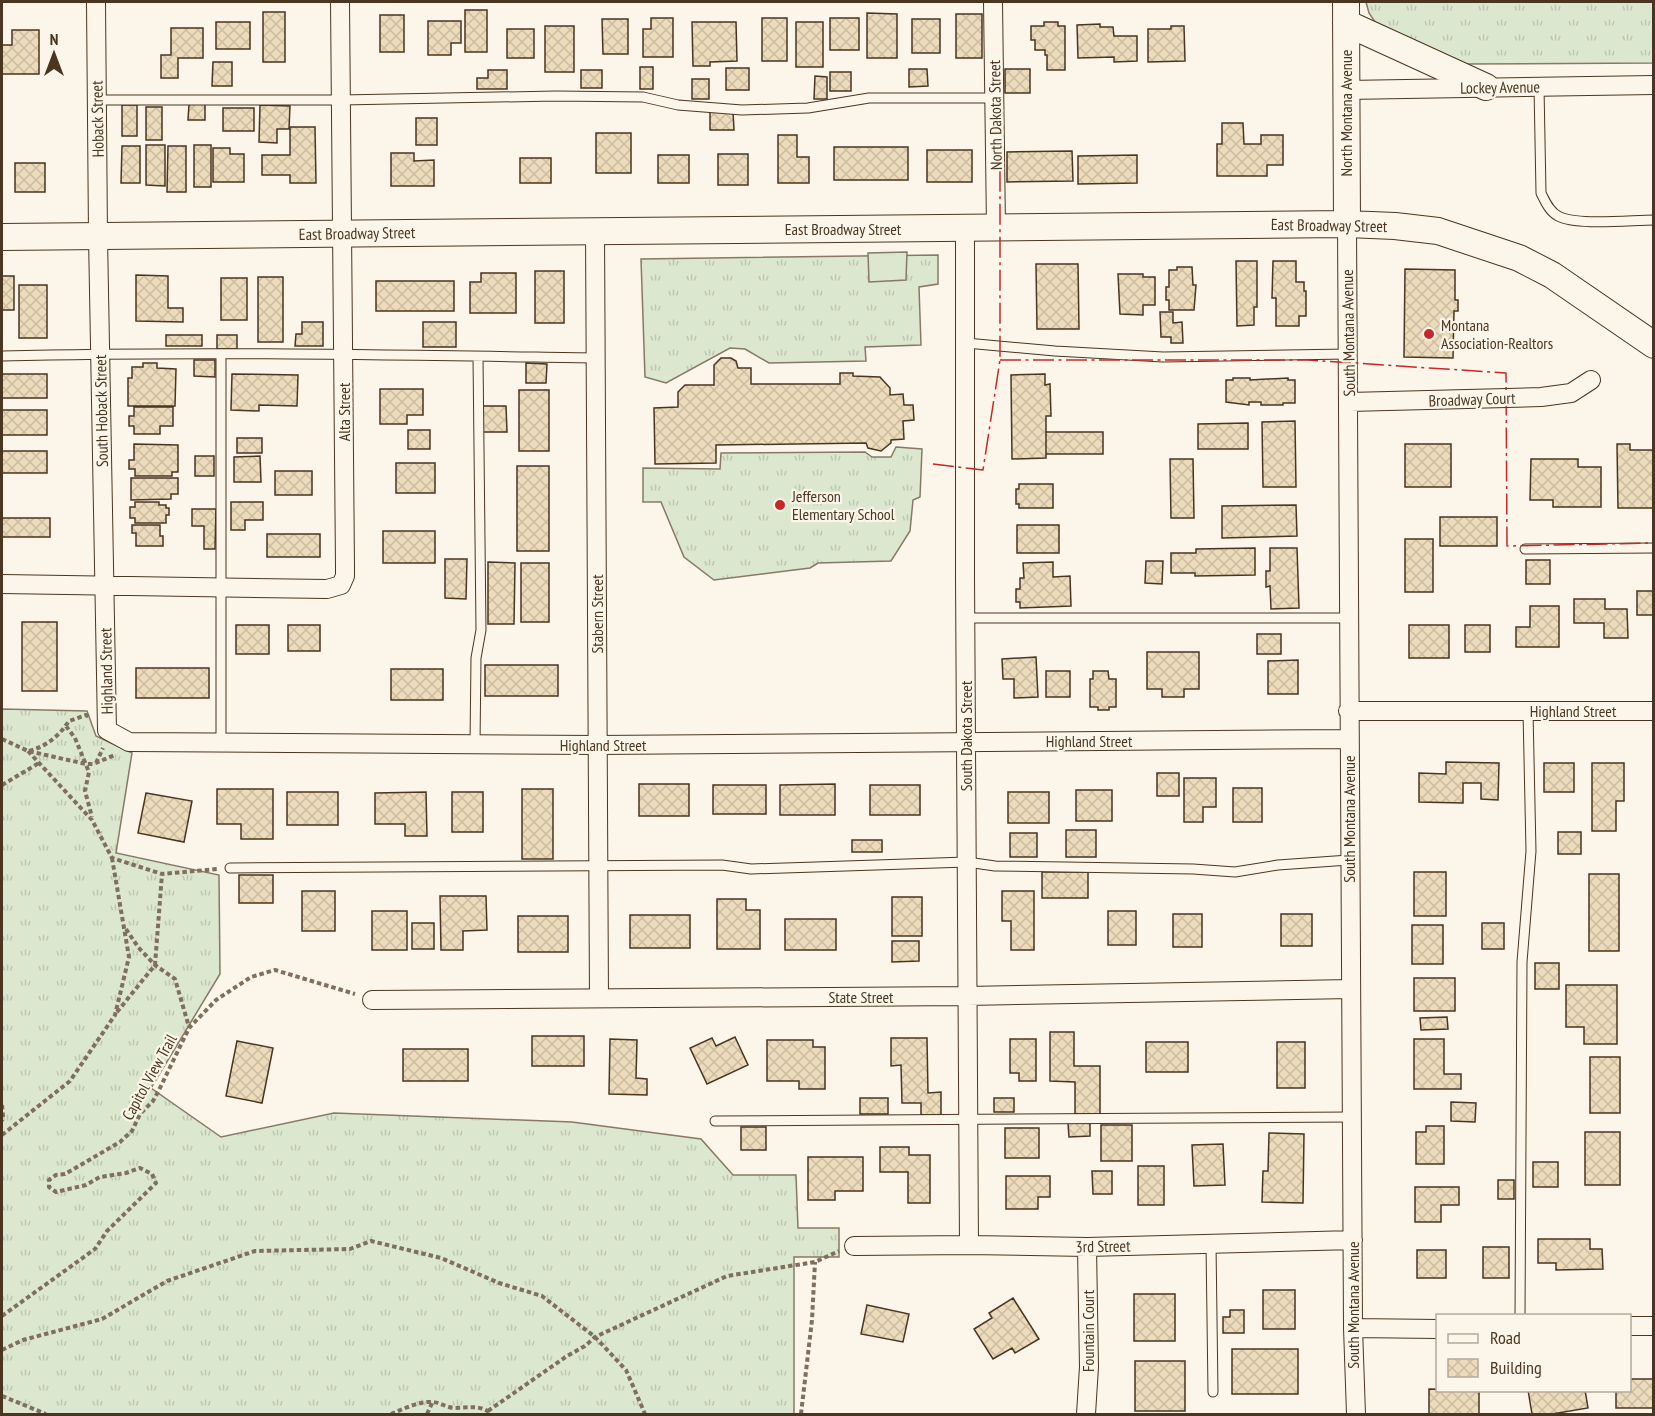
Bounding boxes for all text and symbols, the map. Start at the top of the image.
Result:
north arrow [24,24,84,84]
text: N [50,29,58,49]
street label: North Montana Avenue [1336,50,1356,176]
street label: North Dakota Street [984,59,1006,170]
street label: Lockey Avenue [1460,76,1540,98]
street label: Hoback Street [86,80,108,158]
street label: East Broadway Street [1271,214,1388,236]
street label: East Broadway Street [785,219,902,239]
street label: East Broadway Street [299,222,416,244]
street label: South Montana Avenue [1337,269,1359,397]
place label: Montana Association-Realtors [1441,315,1553,353]
marker: Montana Association-Realtors [1422,327,1436,341]
street label: South Hoback Street [90,354,112,467]
street label: Alta Street [334,382,354,441]
street label: Broadway Court [1428,387,1516,411]
place label: Jefferson Elementary School [791,486,895,524]
marker: Jefferson Elementary School [773,498,787,512]
street label: Stabern Street [587,574,607,654]
street label: Highland Street [95,627,117,714]
street label: South Dakota Street [956,680,976,791]
street label: Highland Street [1530,701,1617,721]
street label: Highland Street [1046,731,1133,751]
street label: Highland Street [560,735,647,755]
street label: South Montana Avenue [1339,755,1359,883]
street label: State Street [828,987,894,1007]
street label: Capitol View Trail [117,1030,181,1123]
street label: 3rd Street [1075,1236,1131,1256]
street label: South Montana Avenue [1343,1241,1363,1369]
street label: Fountain Court [1078,1289,1098,1372]
legend [1436,1314,1631,1392]
text: Road [1490,1326,1521,1349]
text: Building [1490,1356,1542,1379]

